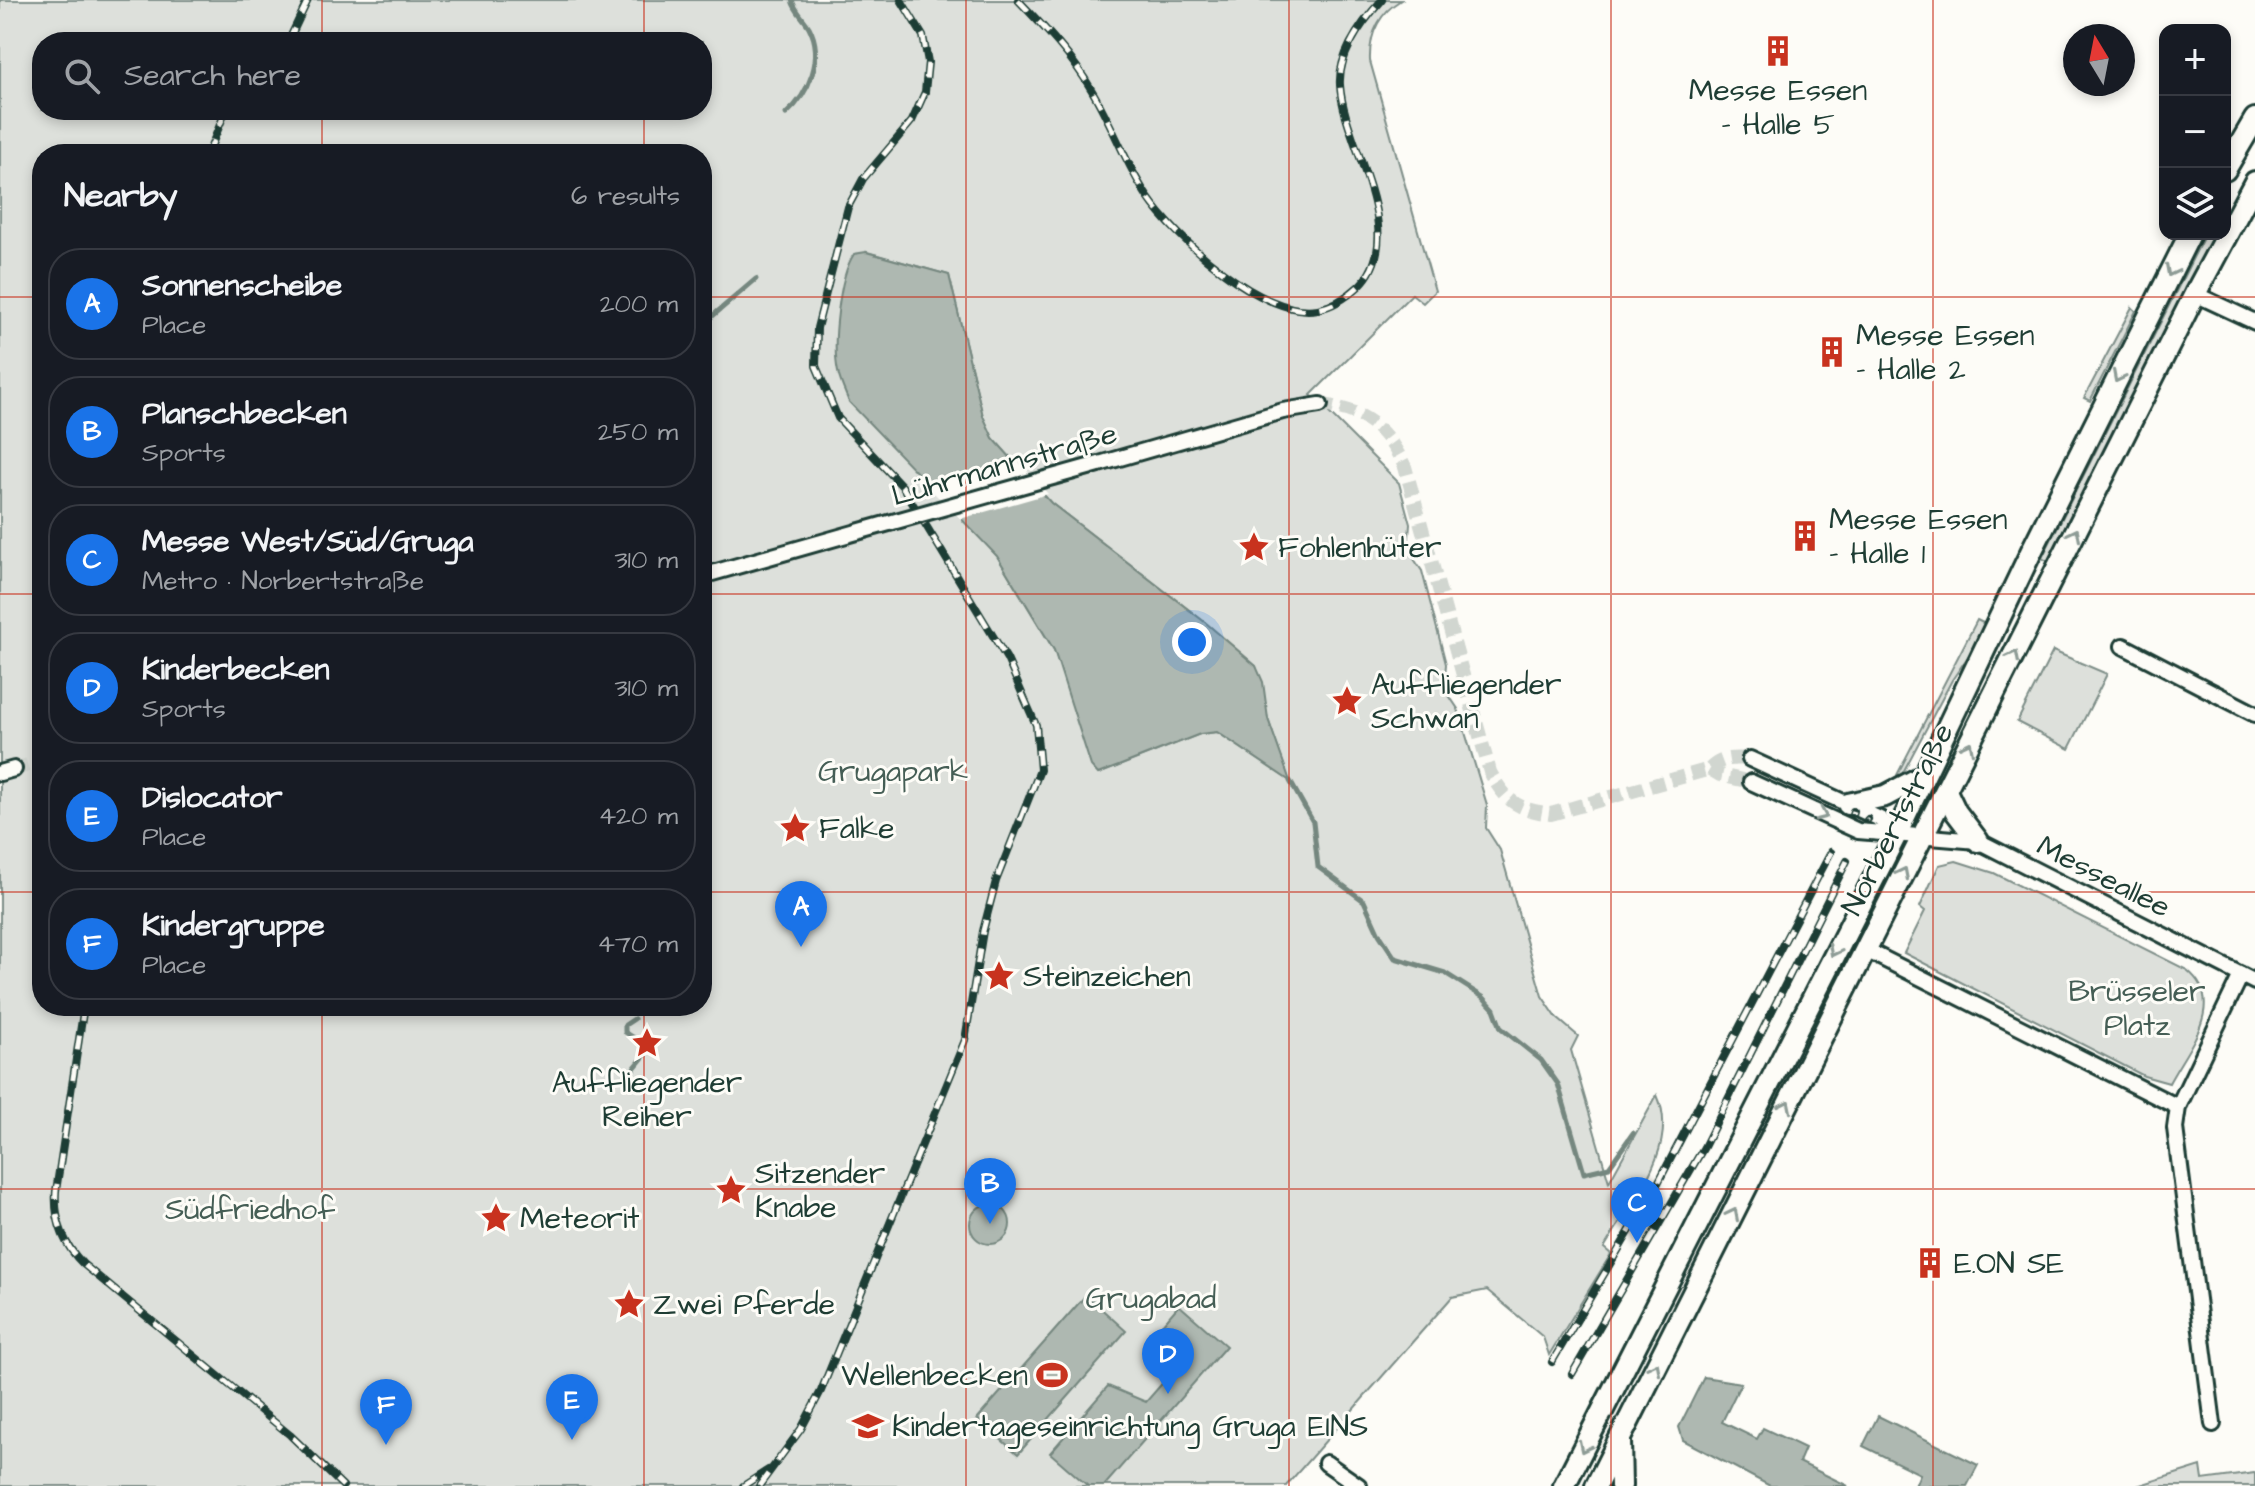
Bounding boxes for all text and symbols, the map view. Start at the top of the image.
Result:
north arrow [2063,24,2135,96]
map controls [2159,24,2231,240]
button: + [2159,24,2231,96]
search box [32,32,712,120]
building icon: Messe Essen - Halle 5 [1761,34,1795,68]
icon: search [60,54,104,98]
text: Search here [124,55,301,97]
place label: Messe Essen - Halle 5 [1689,70,1867,146]
button: − [2159,96,2231,168]
button: layers [2159,168,2231,240]
text: Nearby [64,172,178,220]
text: 6 results [571,178,680,214]
one-way arrow [2166,262,2181,277]
text: Sonnenscheibe [142,265,342,307]
text: A [84,286,100,322]
text: 200 m [600,286,678,322]
text: Place [142,307,206,343]
place label: Messe Essen - Halle 2 [1856,315,2035,391]
building icon: Messe Essen - Halle 2 [1815,335,1849,369]
one-way arrow [2112,368,2128,383]
text: Planschbecken [142,393,347,435]
street label: Lührmannstraße [887,413,1122,517]
text: B [83,414,101,450]
text: 250 m [598,414,678,450]
text: Sports [142,435,226,471]
place label: Messe Essen - Halle 1 [1829,499,2008,575]
building icon: Messe Essen - Halle 1 [1788,519,1822,553]
text: Messe West/Süd/Gruga [142,521,474,563]
place label: Fohlenhüter [1278,527,1441,569]
one-way arrow [2065,527,2081,542]
place icon: Fohlenhüter [1237,530,1271,564]
text: C [83,542,101,578]
text: 310 m [614,542,678,578]
text: Metro · Norbertstraße [142,563,424,599]
your location [1172,622,1212,662]
text: Kinderbecken [142,649,330,691]
one-way arrow [2004,650,2019,665]
place label: Auffliegender Schwan [1371,664,1561,740]
text: D [84,670,100,706]
text: 310 m [614,670,678,706]
place icon: Auffliegender Schwan [1330,684,1364,718]
text: Sports [142,691,226,727]
street label: Norbertstraße [1831,716,1964,923]
one-way arrow [1958,741,1974,756]
park label: Grugapark [818,751,968,794]
text: Dislocator [142,777,282,819]
text: E [84,798,100,834]
text: 420 m [598,798,678,834]
one-way arrow [1813,805,1828,821]
place label: Falke [819,808,894,850]
place icon: Falke [778,811,812,845]
text: Place [142,819,206,855]
street label: Messeallee [2030,825,2177,928]
one-way arrow [1893,867,1908,882]
pin: A [775,881,827,947]
text: Kindergruppe [142,905,325,947]
text: F [83,926,101,962]
text: 470 m [597,926,678,962]
one-way arrow [1828,942,1844,957]
text: Place [142,947,206,983]
place label: Steinzeichen [1023,956,1191,998]
place icon: Steinzeichen [982,959,1016,993]
park label: Brüsseler Platz [2069,971,2205,1047]
place icon: Auffliegender Reiher [630,1026,664,1060]
place label: Auffliegender Reiher [552,1062,742,1138]
one-way arrow [1776,1099,1792,1114]
place label: Sitzender Knabe [755,1153,885,1229]
pin: B [964,1158,1016,1224]
place icon: Sitzender Knabe [714,1173,748,1207]
pin: C [1611,1177,1663,1243]
park label: Südfriedhof [165,1189,335,1231]
place label: Meteorit [520,1198,640,1240]
place icon: Meteorit [479,1201,513,1235]
one-way arrow [1723,1208,1738,1223]
place label: E.ON SE [1954,1243,2064,1285]
building icon: E.ON SE [1913,1246,1947,1280]
park label: Grugabad [1086,1278,1216,1321]
place label: Zwei Pferde [653,1284,835,1326]
place icon: Zwei Pferde [612,1287,646,1321]
pin: D [1142,1328,1194,1394]
place label: Wellenbecken [841,1355,1028,1397]
sports icon: Wellenbecken [1035,1358,1069,1392]
one-way arrow [1646,1361,1661,1376]
pin: E [546,1374,598,1440]
pin: F [360,1379,412,1445]
place label: Kindertageseinrichtung Gruga EINS [892,1406,1368,1449]
school or university icon: Kindertageseinrichtung Gruga EINS [851,1409,885,1443]
one-way arrow [1578,1438,1594,1453]

